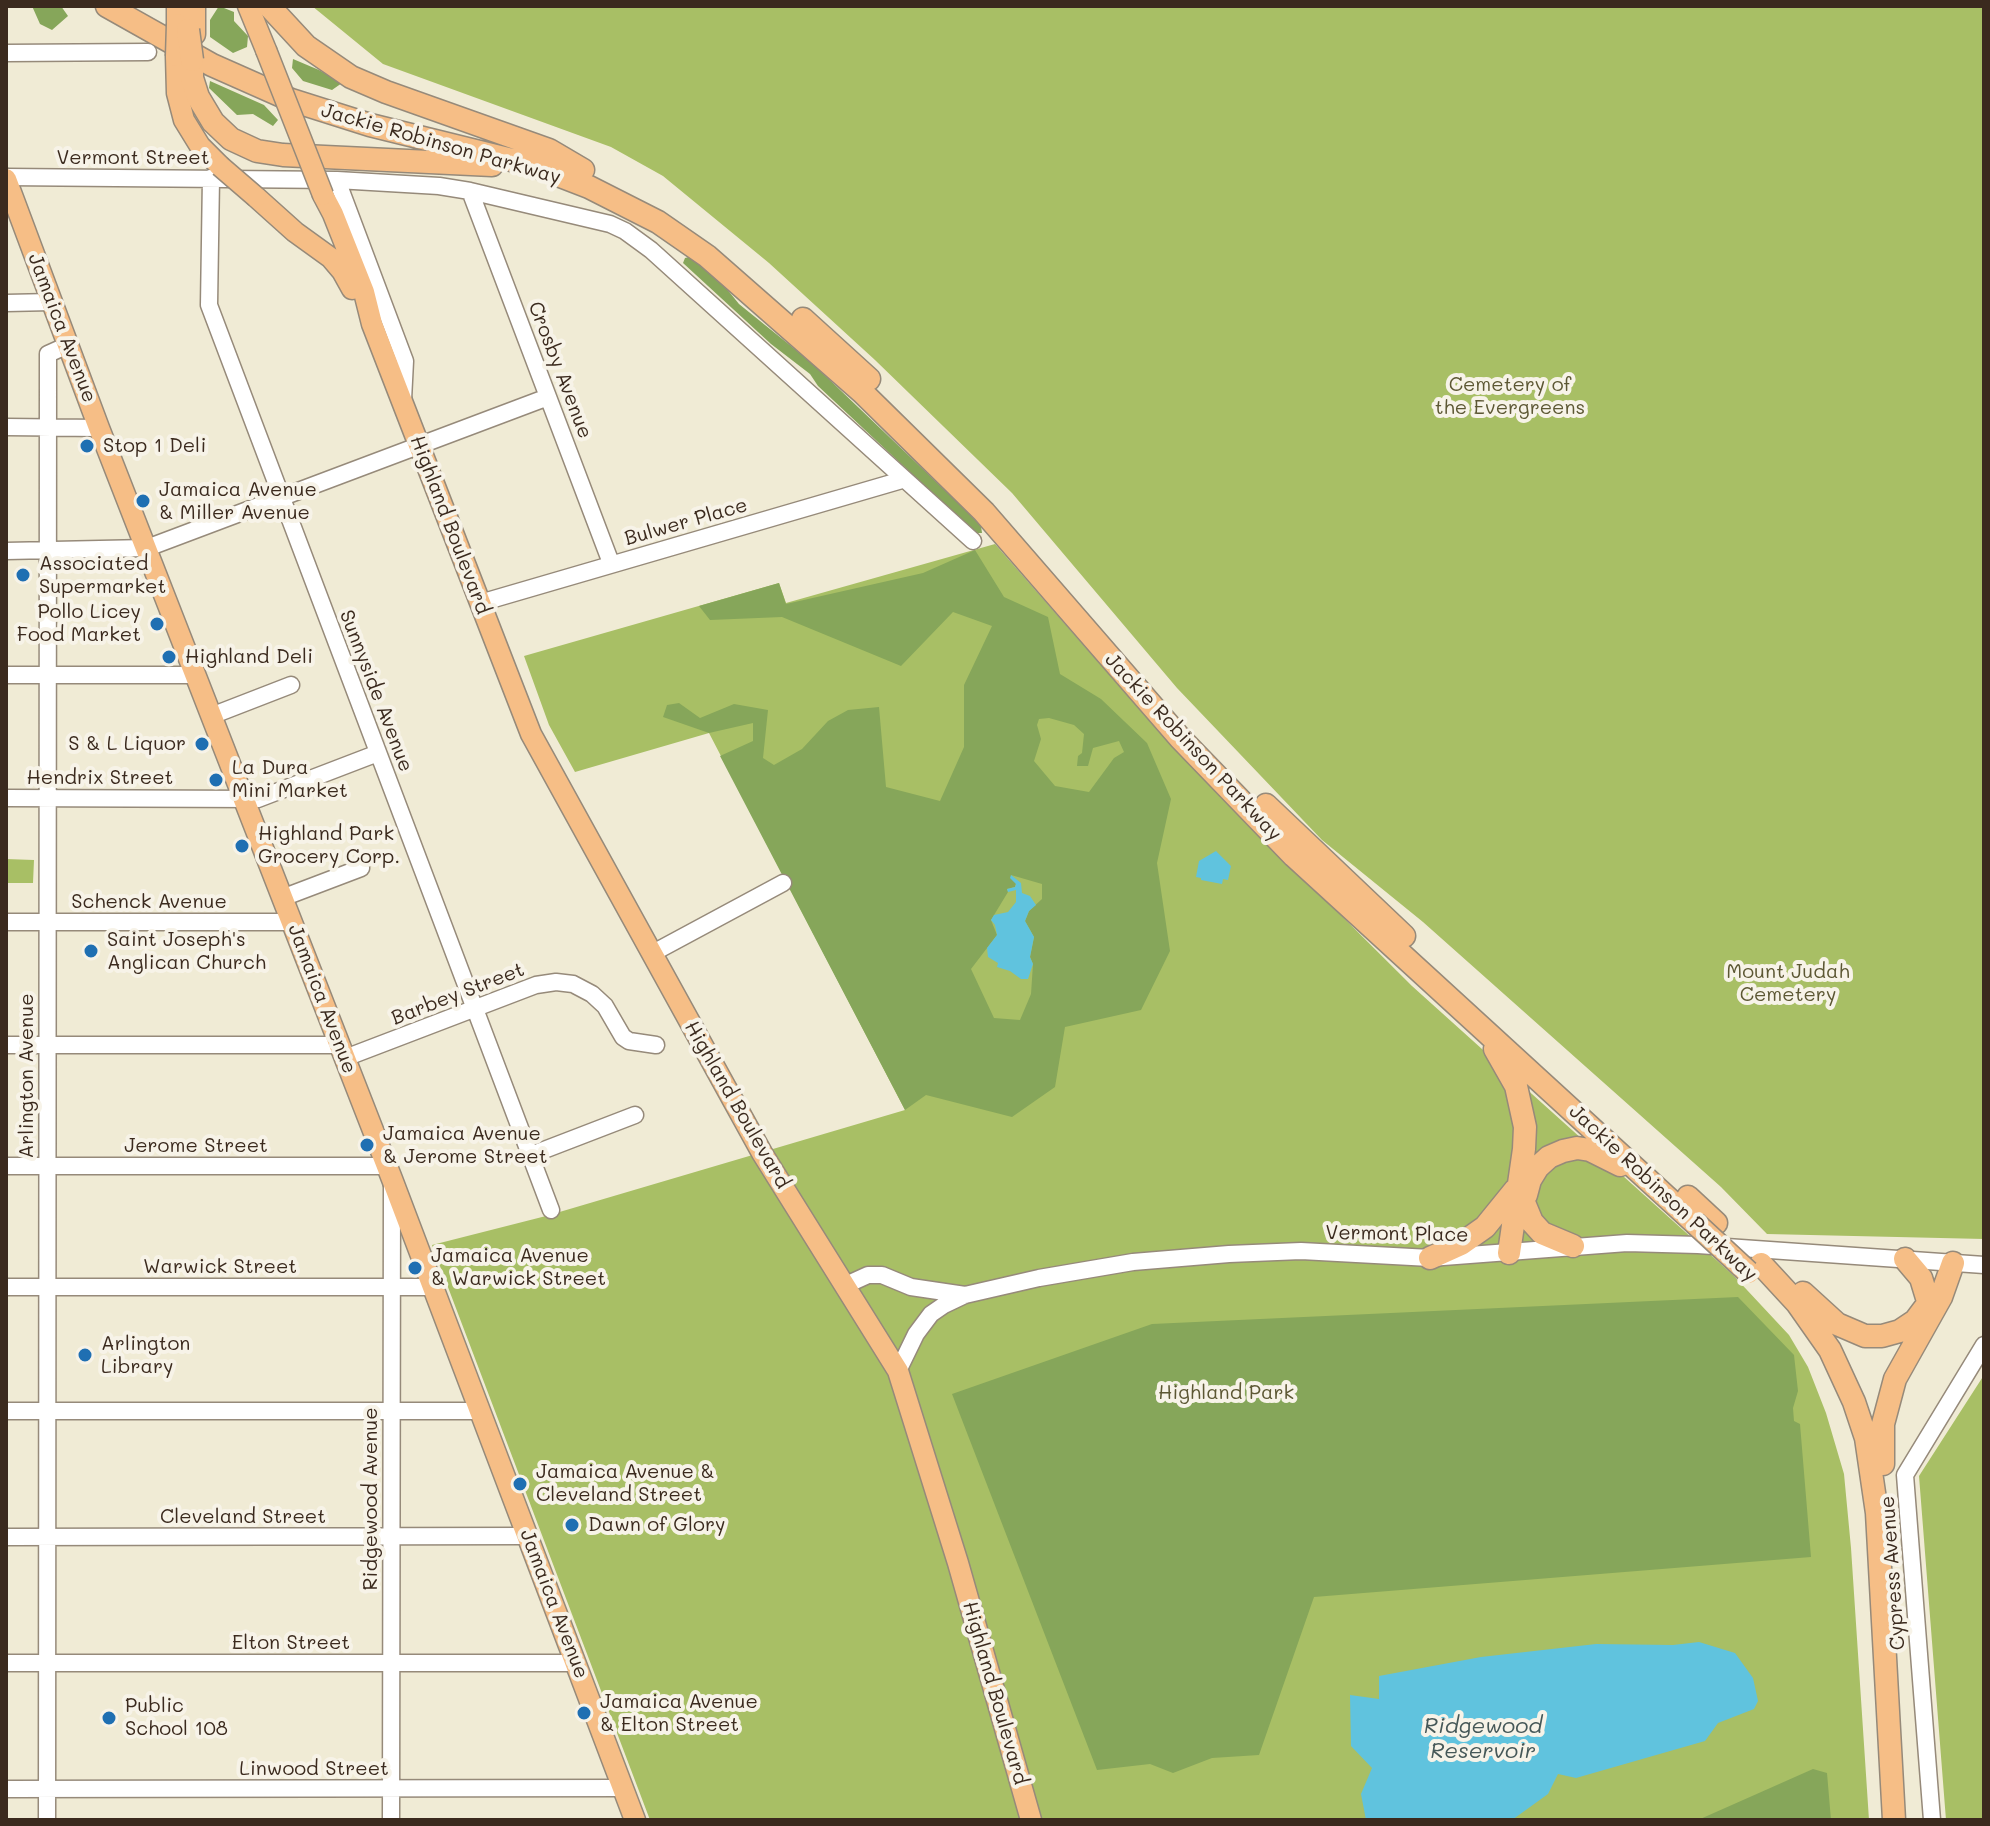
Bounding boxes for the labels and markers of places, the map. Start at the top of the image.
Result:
place label: Stop 1 Deli [103,434,206,458]
marker: Stop 1 Deli [78,437,96,455]
place label: Jamaica Avenue & Miller Avenue [159,478,317,525]
marker: Jamaica Avenue & Miller Avenue [134,492,152,510]
place label: Associated Supermarket [39,552,166,599]
marker: Associated Supermarket [14,566,32,584]
place label: Pollo Licey Food Market [17,600,141,647]
marker: Pollo Licey Food Market [148,615,166,633]
place label: Highland Deli [185,645,313,669]
marker: Highland Deli [160,648,178,666]
place label: S & L Liquor [68,732,186,756]
marker: S & L Liquor [193,735,211,753]
place label: La Dura Mini Market [232,756,348,803]
marker: La Dura Mini Market [207,771,225,789]
place label: Highland Park Grocery Corp. [258,822,400,869]
marker: Highland Park Grocery Corp. [233,837,251,855]
place label: Saint Joseph's Anglican Church [107,928,266,975]
marker: Saint Joseph's Anglican Church [82,942,100,960]
place label: Jamaica Avenue & Jerome Street [383,1122,547,1169]
marker: Jamaica Avenue & Jerome Street [358,1136,376,1154]
place label: Jamaica Avenue & Warwick Street [431,1244,606,1291]
marker: Jamaica Avenue & Warwick Street [406,1259,424,1277]
place label: Arlington Library [101,1332,190,1379]
marker: Arlington Library [76,1346,94,1364]
place label: Jamaica Avenue & Cleveland Street [536,1460,715,1507]
marker: Jamaica Avenue & Cleveland Street [511,1475,529,1493]
place label: Dawn of Glory [588,1513,725,1537]
marker: Dawn of Glory [563,1516,581,1534]
place label: Jamaica Avenue & Elton Street [600,1690,758,1737]
place label: Public School 108 [125,1694,228,1741]
marker: Jamaica Avenue & Elton Street [575,1704,593,1722]
marker: Public School 108 [100,1709,118,1727]

